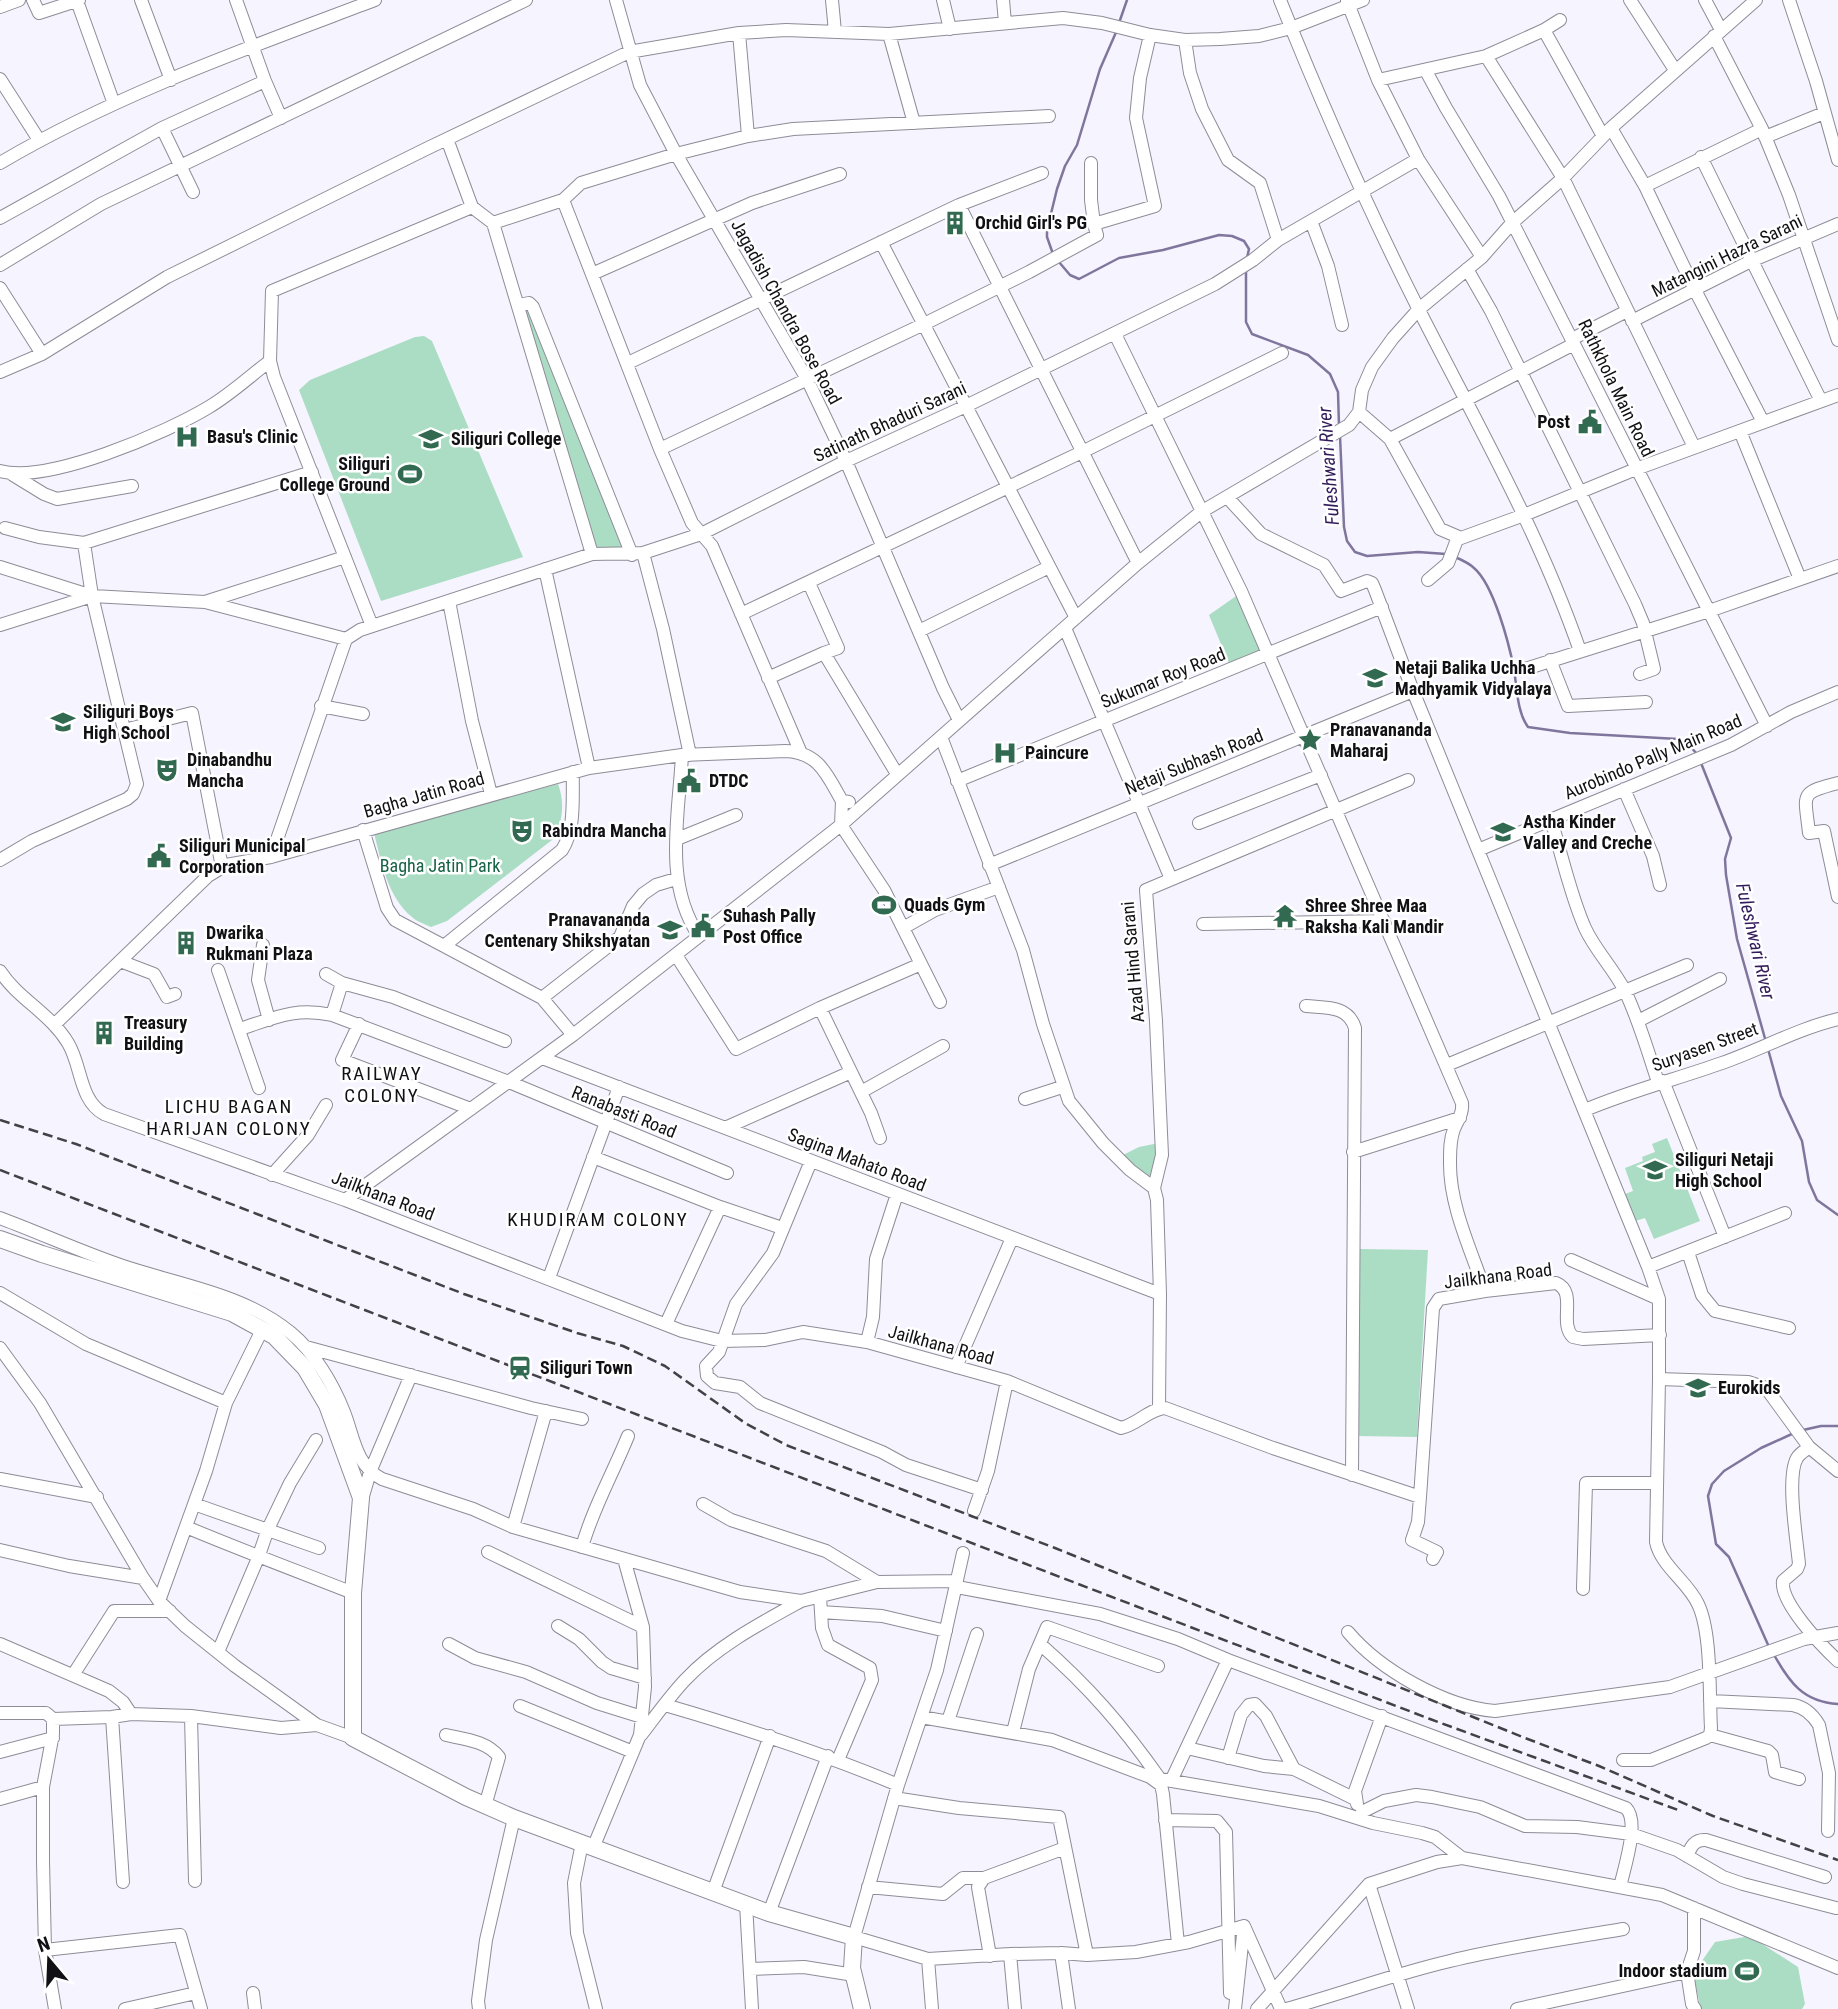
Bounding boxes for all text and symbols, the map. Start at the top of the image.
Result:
building icon: Orchid Girl's PG [941,209,969,237]
street label: Matangini Hazra Sarani [1648,210,1806,301]
place label: Orchid Girl's PG [975,212,1087,233]
street label: Jagadish Chandra Bose Road [727,216,846,408]
street label: Rathkhola Main Road [1574,316,1659,460]
street label: Satinath Bhaduri Sarani [810,377,969,466]
water label: Fuleshwari River [1313,406,1344,526]
public building icon: Post [1576,408,1604,436]
place label: Post [1537,411,1570,432]
hospital icon: Basu's Clinic [173,423,201,451]
school or university icon: Siliguri College [417,425,445,453]
place label: Basu's Clinic [207,426,298,447]
place label: Siliguri College [451,428,562,449]
place label: Siliguri College Ground [280,453,390,495]
sports icon: Siliguri College Ground [396,460,424,488]
street label: Sukumar Roy Road [1097,643,1228,712]
place label: Netaji Balika Uchha Madhyamik Vidyalaya [1395,657,1551,699]
school or university icon: Netaji Balika Uchha Madhyamik Vidyalaya [1361,664,1389,692]
place label: Siliguri Boys High School [83,701,174,743]
school or university icon: Siliguri Boys High School [49,708,77,736]
street label: Aurobindo Pally Main Road [1561,710,1745,803]
place label: Pranavananda Maharaj [1330,719,1432,761]
street label: Netaji Subhash Road [1122,724,1266,799]
place icon: Pranavananda Maharaj [1296,726,1324,754]
hospital icon: Paincure [991,739,1019,767]
place label: Paincure [1025,742,1089,763]
place label: Dinabandhu Mancha [187,749,272,791]
theatre icon: Dinabandhu Mancha [153,756,181,784]
street label: Bagha Jatin Road [361,767,487,822]
public building icon: DTDC [675,767,703,795]
place label: DTDC [709,770,749,791]
place label: Astha Kinder Valley and Creche [1523,811,1652,853]
theatre icon: Rabindra Mancha [508,817,536,845]
school or university icon: Astha Kinder Valley and Creche [1489,818,1517,846]
place label: Rabindra Mancha [542,820,667,841]
place label: Siliguri Municipal Corporation [179,835,306,877]
public building icon: Siliguri Municipal Corporation [145,842,173,870]
park label: Bagha Jatin Park [380,855,500,876]
water label: Fuleshwari River [1731,881,1780,1002]
sports icon: Quads Gym [870,891,898,919]
place label: Quads Gym [904,894,985,915]
place label: Shree Shree Maa Raksha Kali Mandir [1305,895,1444,937]
street label: Azad Hind Sarani [1117,901,1148,1024]
temple icon: Shree Shree Maa Raksha Kali Mandir [1271,902,1299,930]
place label: Suhash Pally Post Office [723,905,816,947]
place label: Pranavananda Centenary Shikshyatan [485,909,650,951]
public building icon: Suhash Pally Post Office [689,912,717,940]
school or university icon: Pranavananda Centenary Shikshyatan [656,916,684,944]
place label: Dwarika Rukmani Plaza [206,922,313,964]
building icon: Dwarika Rukmani Plaza [172,929,200,957]
place label: Treasury Building [124,1012,187,1054]
street label: Suryasen Street [1649,1018,1761,1075]
building icon: Treasury Building [90,1019,118,1047]
district label: RAILWAY COLONY [341,1062,423,1107]
street label: Ranabasti Road [569,1081,680,1142]
district label: LICHU BAGAN HARIJAN COLONY [146,1095,312,1140]
street label: Sagina Mahato Road [785,1123,929,1196]
place label: Siliguri Netaji High School [1675,1149,1773,1191]
school or university icon: Siliguri Netaji High School [1641,1156,1669,1184]
street label: Jailkhana Road [329,1166,438,1225]
district label: KHUDIRAM COLONY [507,1208,689,1231]
street label: Jailkhana Road [1443,1258,1553,1293]
street label: Jailkhana Road [886,1320,996,1369]
station icon: Siliguri Town [506,1354,534,1382]
place label: Siliguri Town [540,1357,633,1378]
school or university icon: Eurokids [1684,1374,1712,1402]
place label: Eurokids [1718,1377,1780,1398]
north arrow [14,1925,84,1995]
text: N [34,1932,53,1957]
sports icon: Indoor stadium [1733,1957,1761,1985]
place label: Indoor stadium [1619,1960,1727,1981]

